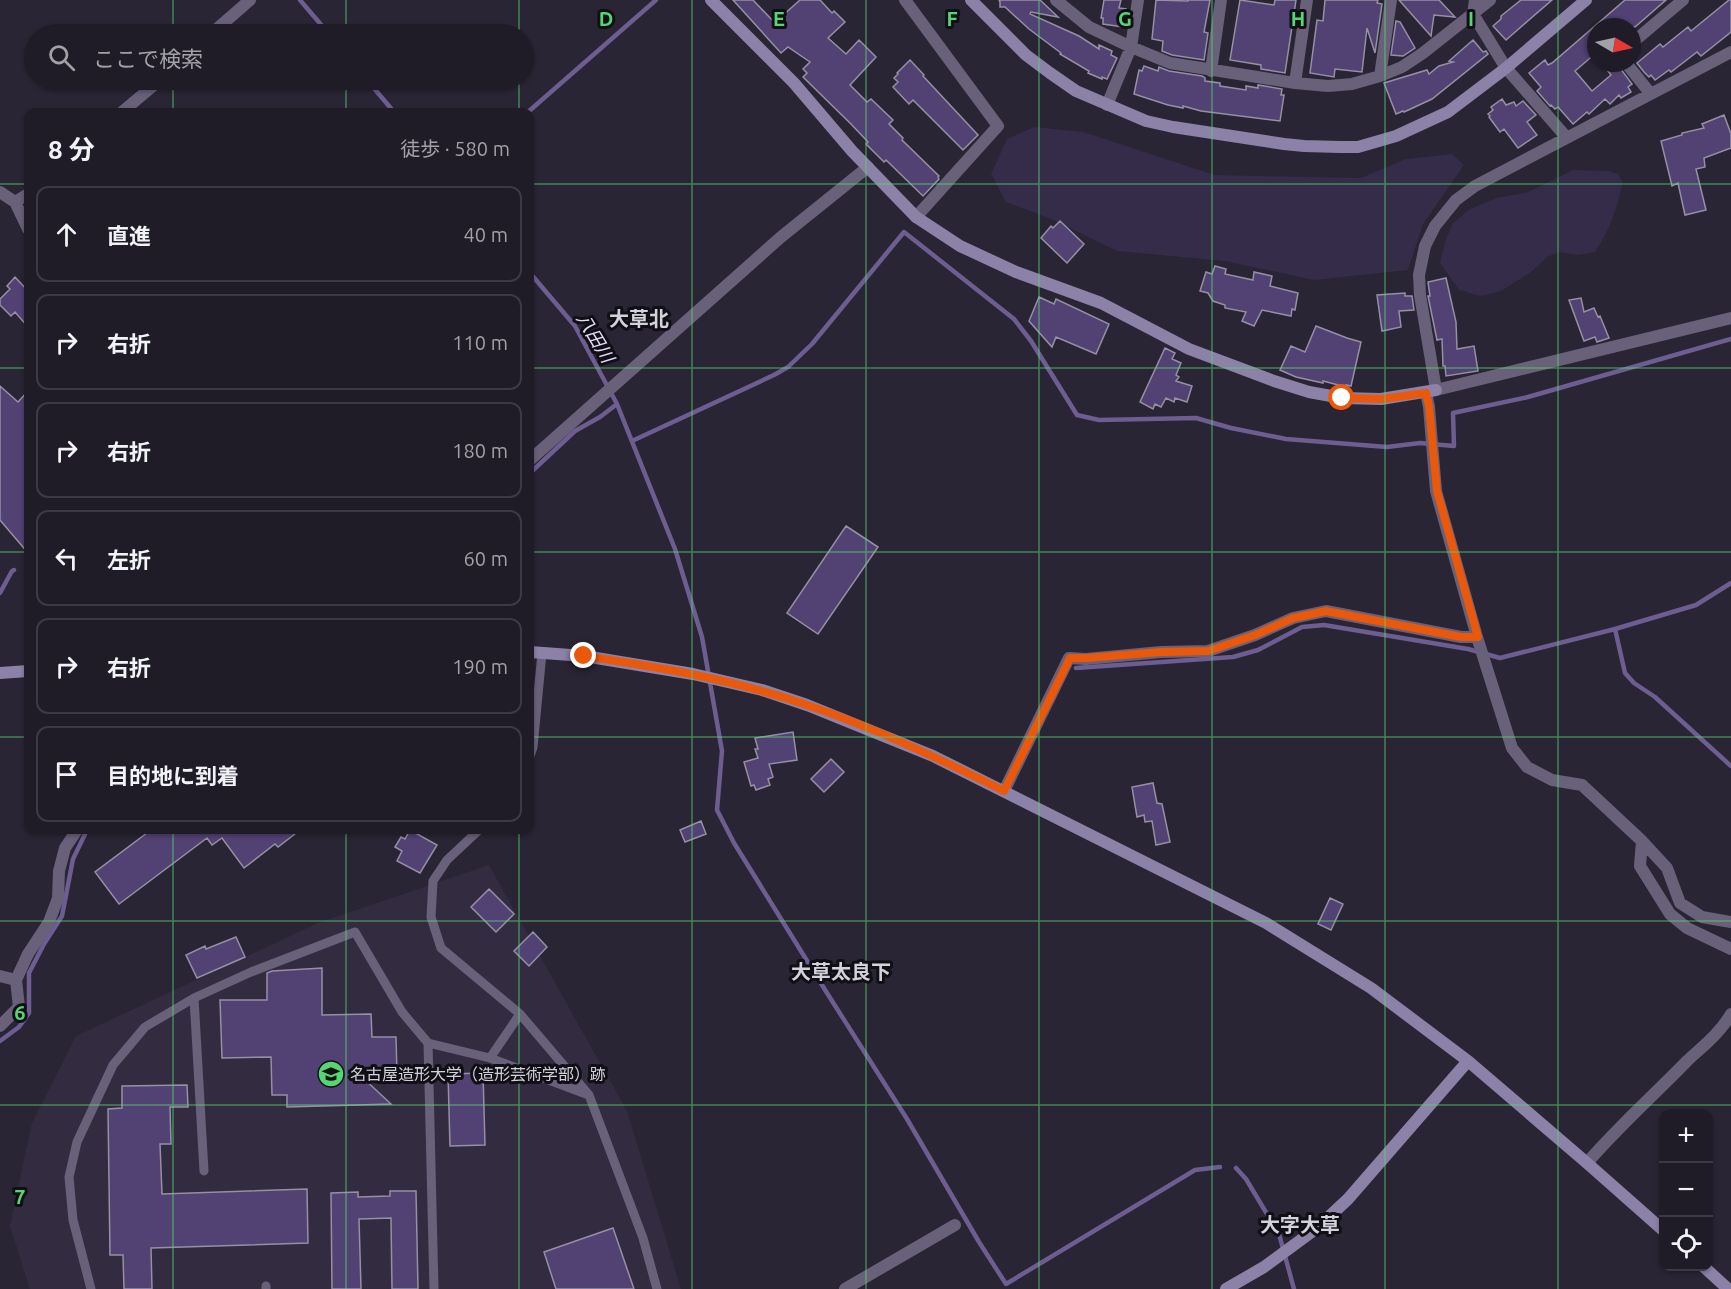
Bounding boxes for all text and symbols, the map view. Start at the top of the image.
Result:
text: D [599,7,613,30]
text: E [773,7,785,30]
text: F [946,7,958,30]
text: G [1118,7,1132,30]
text: H [1291,7,1305,30]
text: I [1468,7,1474,30]
north arrow [1587,18,1641,72]
search box [24,24,534,90]
icon: search [45,41,78,74]
text: ここで検索 [93,46,203,71]
text: 8 分 [48,135,95,164]
text: 徒歩 · 580 m [400,137,510,160]
icon: ahead [50,218,83,251]
text: 直進 [107,223,151,248]
text: 40 m [464,223,508,246]
district label: 大草北 [609,307,669,330]
water label: 八田川 [573,309,619,367]
icon: right [50,326,83,359]
text: 右折 [107,331,151,356]
text: 110 m [452,331,508,354]
route start [1328,384,1354,410]
icon: right [50,434,83,467]
text: 右折 [107,439,151,464]
text: 180 m [452,439,508,462]
icon: left [50,542,83,575]
text: 左折 [107,547,151,572]
text: 60 m [464,547,508,570]
route end [570,642,596,668]
icon: right [50,650,83,683]
text: 右折 [107,655,151,680]
text: 190 m [452,655,508,678]
icon: arrive [50,758,83,791]
text: 目的地に到着 [107,763,239,788]
district label: 大草太良下 [791,960,891,983]
text: 6 [14,1001,26,1024]
school or university icon: 名古屋造形大学（造形芸術学部）跡 [316,1059,346,1089]
place label: 名古屋造形大学（造形芸術学部）跡 [350,1065,606,1083]
map controls [1659,1109,1713,1271]
button: + [1659,1109,1713,1163]
button: − [1659,1163,1713,1217]
text: 7 [14,1185,26,1208]
district label: 大字大草 [1260,1213,1340,1236]
button: locate [1659,1217,1713,1271]

